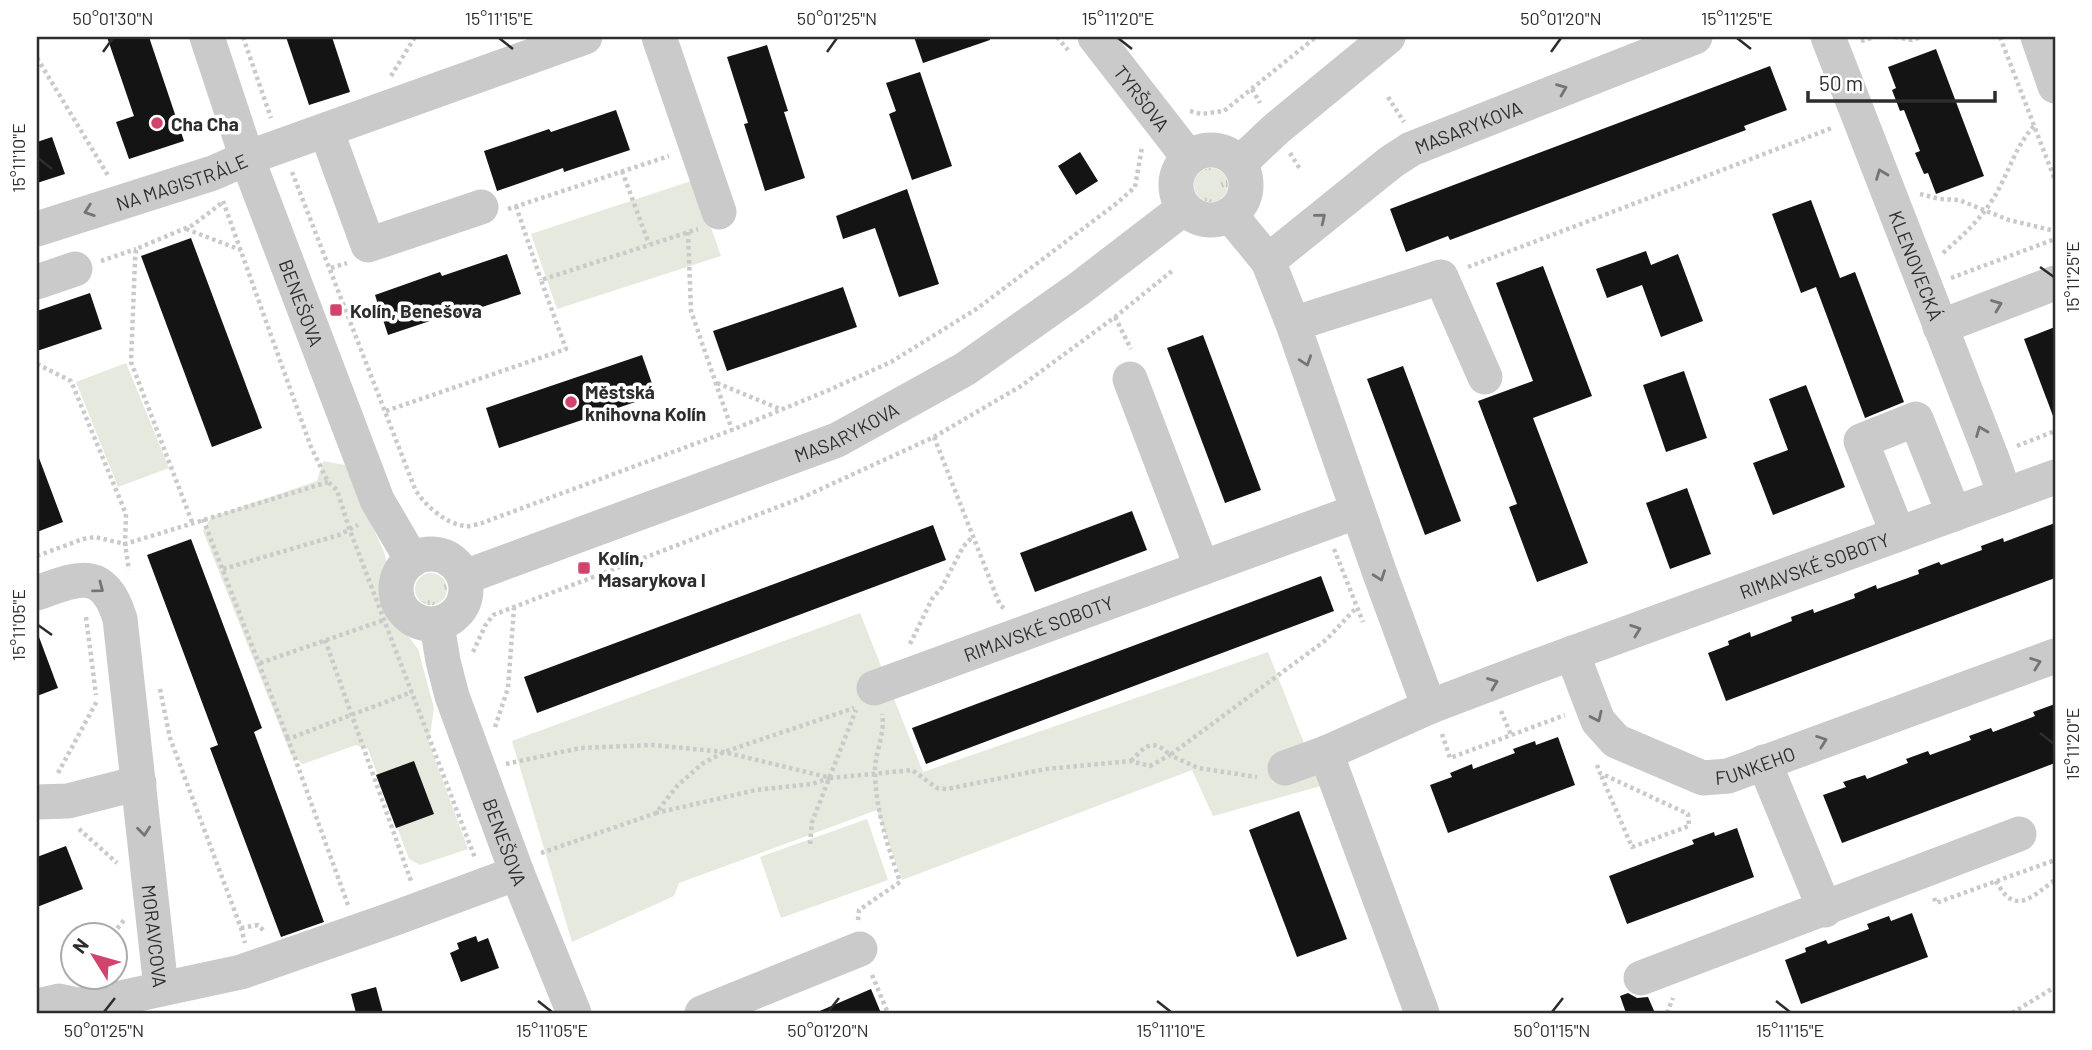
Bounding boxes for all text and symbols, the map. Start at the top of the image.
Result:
text: 50°01'30"N [73,7,153,29]
text: 15°11'15"E [465,7,533,29]
text: 50°01'25"N [797,7,877,29]
text: 15°11'20"E [1082,7,1154,29]
text: 50°01'20"N [1520,7,1602,29]
text: 15°11'25"E [1701,7,1773,29]
street label: TYRŠOVA [1110,60,1175,135]
scale bar [1808,60,1996,104]
text: 50 m [1819,70,1863,95]
one-way arrow [1556,84,1568,98]
street label: MASARYKOVA [1411,95,1525,158]
place label: Cha Cha [171,112,239,135]
marker: Cha Cha [149,115,165,131]
text: 15°11'10"E [7,123,29,193]
street label: NA MAGISTRÁLE [113,148,251,215]
one-way arrow [1875,168,1889,180]
one-way arrow [84,203,96,217]
street label: KLENOVECKÁ [1885,207,1949,324]
one-way arrow [1313,214,1326,227]
text: 15°11'25"E [2061,241,2083,313]
street label: BENEŠOVA [275,256,329,349]
place label: Kolín, Benešova [350,299,482,322]
one-way arrow [1991,299,2003,313]
marker: Kolín, Benešova [328,302,344,318]
one-way arrow [1298,355,1312,367]
place label: Městská knihovna Kolín [585,380,706,425]
marker: Městská knihovna Kolín [563,394,579,410]
street label: MASARYKOVA [791,397,902,466]
one-way arrow [1976,426,1990,438]
street label: RIMAVSKÉ SOBOTY [1736,527,1892,603]
place label: Kolín, Masarykova I [598,546,706,591]
marker: Kolín, Masarykova I [576,560,592,576]
one-way arrow [1372,570,1386,582]
one-way arrow [92,580,104,593]
text: 15°11'05"E [7,589,29,661]
street label: RIMAVSKÉ SOBOTY [960,590,1117,666]
one-way arrow [1630,624,1642,638]
one-way arrow [2030,657,2042,671]
one-way arrow [1486,677,1498,691]
text: 15°11'20"E [2061,708,2083,780]
one-way arrow [1589,710,1603,722]
one-way arrow [1816,735,1828,749]
street label: FUNKEHO [1714,741,1798,789]
street label: BENEŠOVA [479,795,532,889]
one-way arrow [136,826,151,837]
street label: MORAVCOVA [138,883,172,989]
north arrow [60,920,130,990]
text: N [67,933,93,957]
text: 50°01'25"N [64,1019,144,1041]
text: 15°11'05"E [516,1019,588,1041]
text: 50°01'20"N [787,1019,869,1041]
text: 15°11'10"E [1136,1019,1206,1041]
text: 50°01'15"N [1513,1019,1591,1041]
text: 15°11'15"E [1756,1019,1824,1041]

